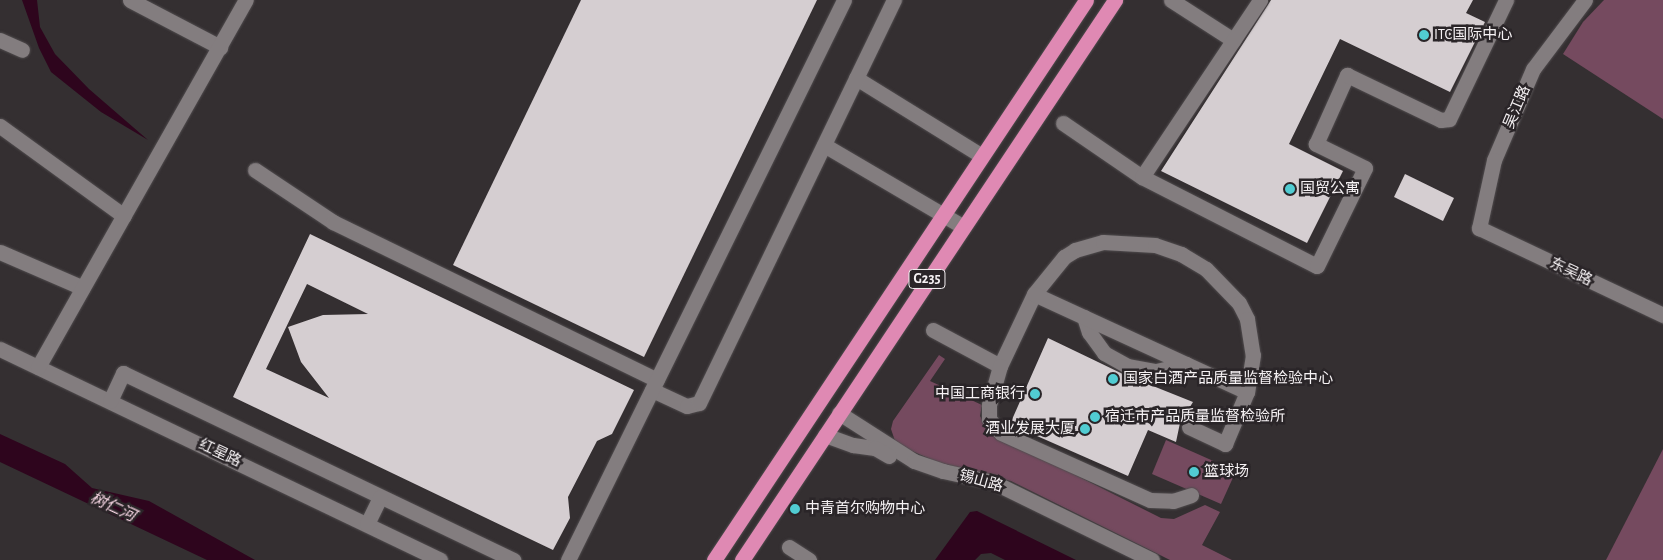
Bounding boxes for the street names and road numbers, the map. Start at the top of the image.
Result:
street label: 吴江路 [1500,83,1534,131]
street label: 东吴路 [1547,254,1595,290]
road number: G235 [908,268,946,290]
street label: 红星路 [196,435,244,471]
street label: 锡山路 [957,466,1005,496]

